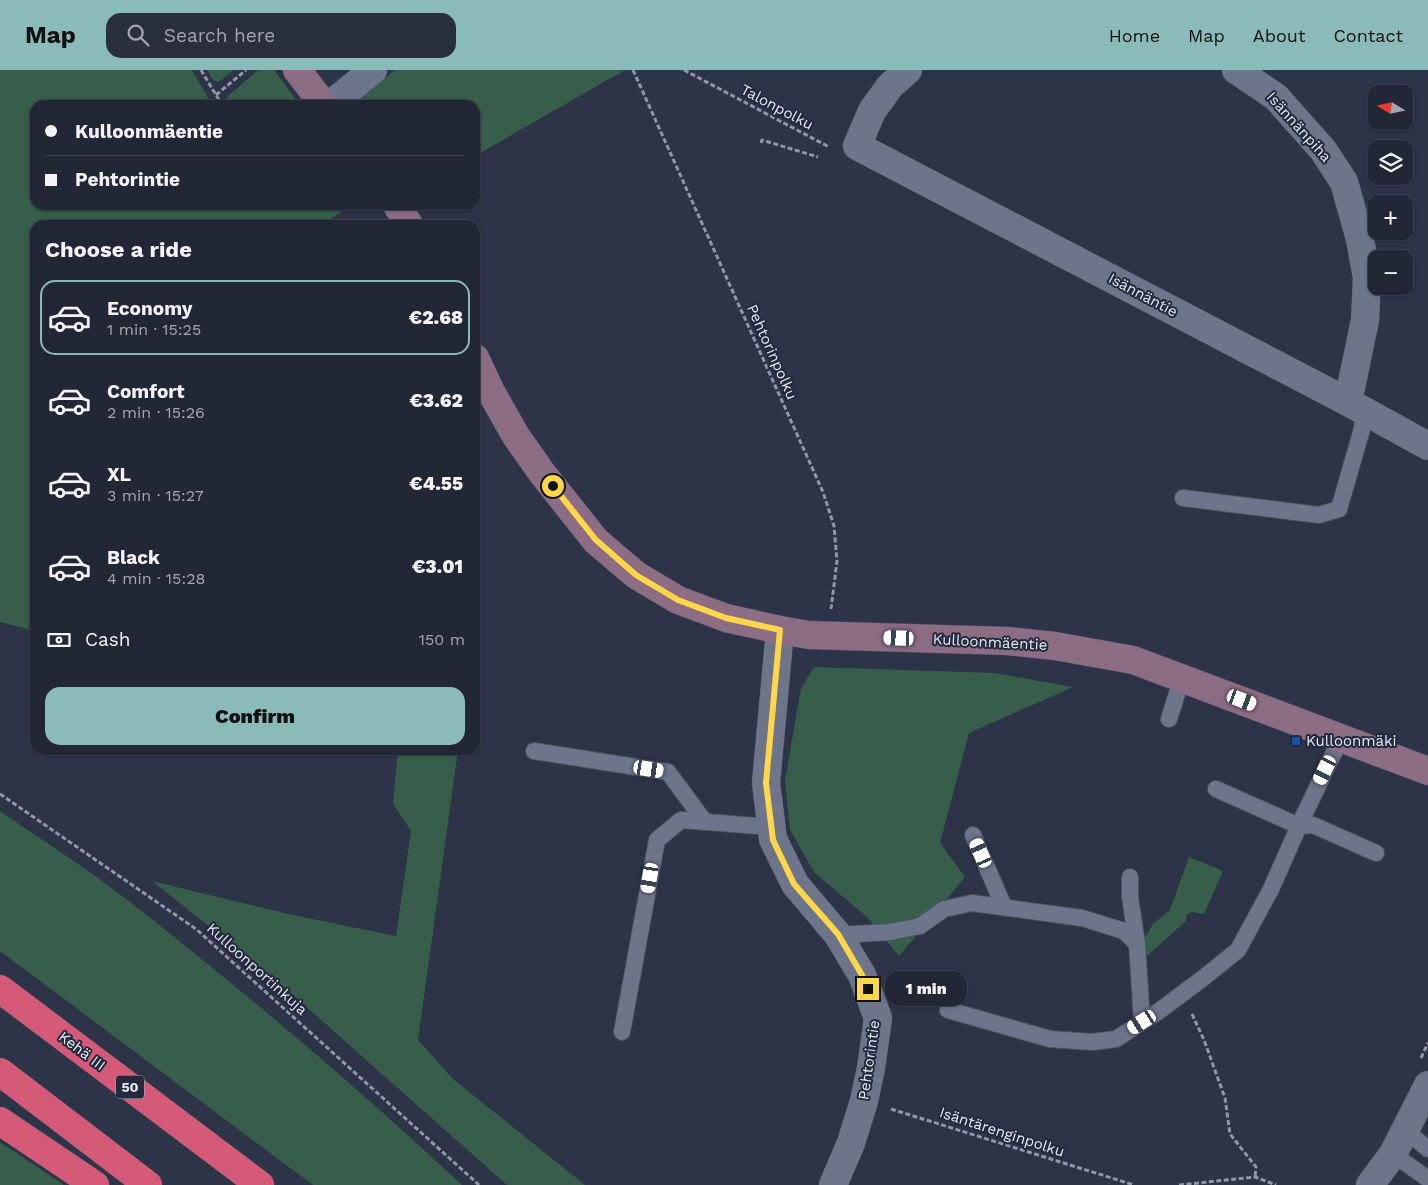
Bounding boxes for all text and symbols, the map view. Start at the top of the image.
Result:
search box [106,13,456,58]
text: Map [25,21,76,49]
icon: search [124,21,152,49]
text: Search here [164,24,275,47]
text: Home [1109,25,1160,46]
text: Map [1188,25,1225,46]
text: About [1253,25,1305,46]
text: Contact [1333,25,1403,46]
street label: Talonpolku [738,80,816,134]
north arrow [1368,85,1412,130]
map controls [1368,85,1413,295]
street label: Isännänpiha [1263,88,1336,166]
text: Kulloonmäentie [75,120,223,143]
button: layers [1368,140,1413,185]
text: Pehtorintie [75,168,180,191]
button: + [1368,195,1413,240]
text: Choose a ride [45,237,192,262]
button: − [1368,250,1413,295]
street label: Isännäntie [1105,269,1181,321]
icon: car [47,295,92,340]
text: Economy [107,297,192,320]
street label: Pehtorinpolku [743,302,801,402]
text: €2.68 [409,306,463,329]
text: 1 min · 15:25 [107,320,201,339]
icon: car [47,378,92,423]
text: Comfort [107,380,185,403]
text: €3.62 [410,389,463,412]
text: 2 min · 15:26 [107,403,205,422]
icon: car [47,461,92,506]
text: XL [107,463,131,486]
text: €4.55 [409,472,463,495]
route start [542,475,564,497]
text: 3 min · 15:27 [107,486,204,505]
icon: car [47,544,92,589]
text: Black [107,546,160,569]
text: €3.01 [412,555,463,578]
text: 4 min · 15:28 [107,569,205,588]
icon: cash [45,626,73,654]
text: Cash [85,628,131,651]
text: 150 m [419,630,465,649]
car [883,630,914,646]
street label: Kulloonmäentie [932,630,1048,654]
button: Confirm [45,687,465,745]
car [1225,688,1258,712]
place label: Kulloonmäki [1306,732,1396,750]
marker: Kulloonmäki [1290,735,1302,747]
car [1311,753,1338,787]
car [633,759,664,779]
car [968,836,993,870]
car [640,862,659,894]
street label: Kulloonportinkuja [203,919,311,1019]
callout: 1 min [886,972,968,1006]
route end [857,978,879,1000]
text: 1 min [905,979,947,998]
car [1125,1008,1158,1036]
street label: Pehtorintie [854,1019,884,1101]
street label: Kehä III [55,1028,109,1074]
road number: 50 [116,1076,144,1098]
street label: Isäntärenginpolku [937,1103,1067,1161]

